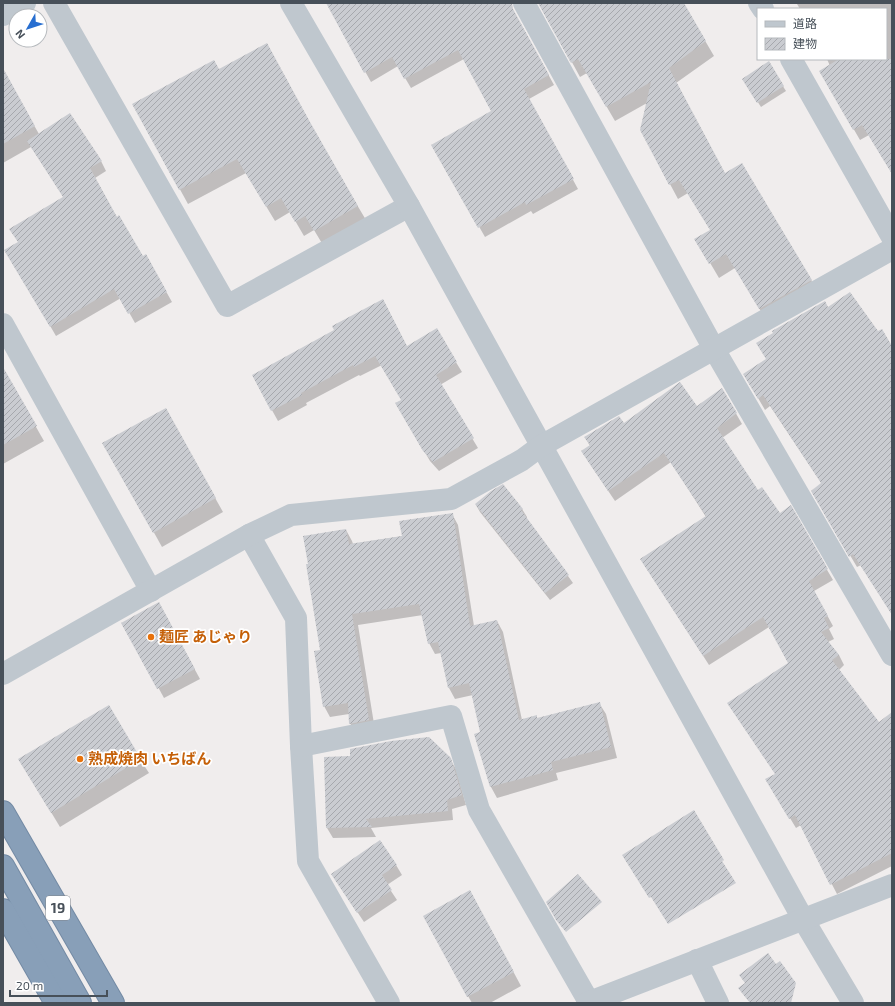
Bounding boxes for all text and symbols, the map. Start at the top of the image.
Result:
north arrow [8,8,48,48]
legend [757,8,887,60]
text: 道路 [793,16,817,30]
text: N [12,27,27,42]
text: 建物 [793,36,817,50]
place label: 麺匠 あじゃり [159,627,252,645]
marker: 麺匠 あじゃり [146,632,156,642]
place label: 熟成焼肉 いちばん [88,749,211,767]
marker: 熟成焼肉 いちばん [75,754,85,764]
road number: 19 [46,896,70,920]
scale bar [10,972,107,998]
text: 20 m [16,978,43,992]

